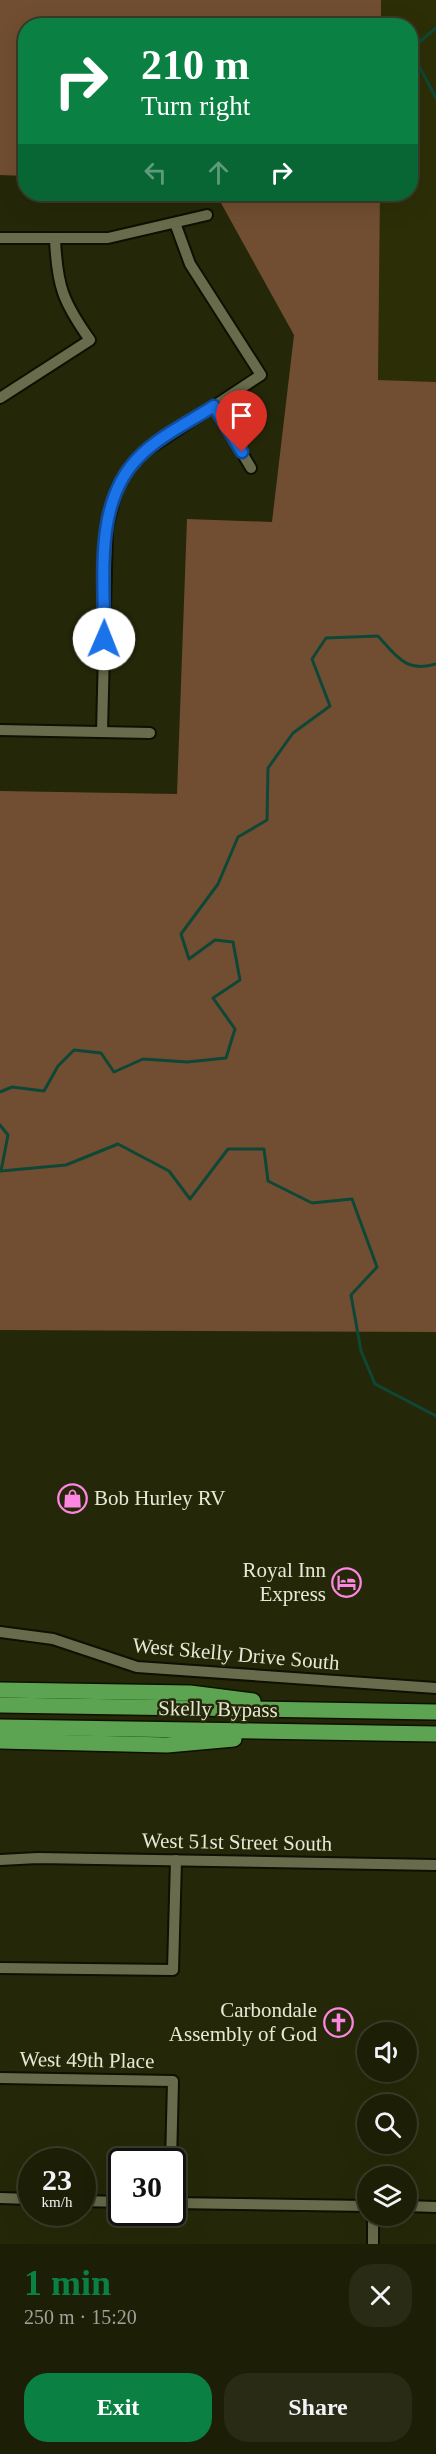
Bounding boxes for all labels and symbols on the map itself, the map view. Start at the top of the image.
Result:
pin [216,390,267,452]
position arrow [72,607,136,671]
shop icon: Bob Hurley RV [57,1482,89,1514]
place label: Bob Hurley RV [94,1486,225,1510]
place label: Royal Inn Express [243,1558,326,1606]
hotel icon: Royal Inn Express [331,1566,363,1598]
street label: West Skelly Drive South [131,1633,341,1675]
street label: Skelly Bypass [158,1696,278,1722]
street label: West 51st Street South [142,1828,333,1856]
place label: Carbondale Assembly of God [169,1998,317,2046]
church icon: Carbondale Assembly of God [322,2006,354,2038]
street label: West 49th Place [19,2047,155,2073]
speed limit sign: 30 [108,2148,186,2226]

